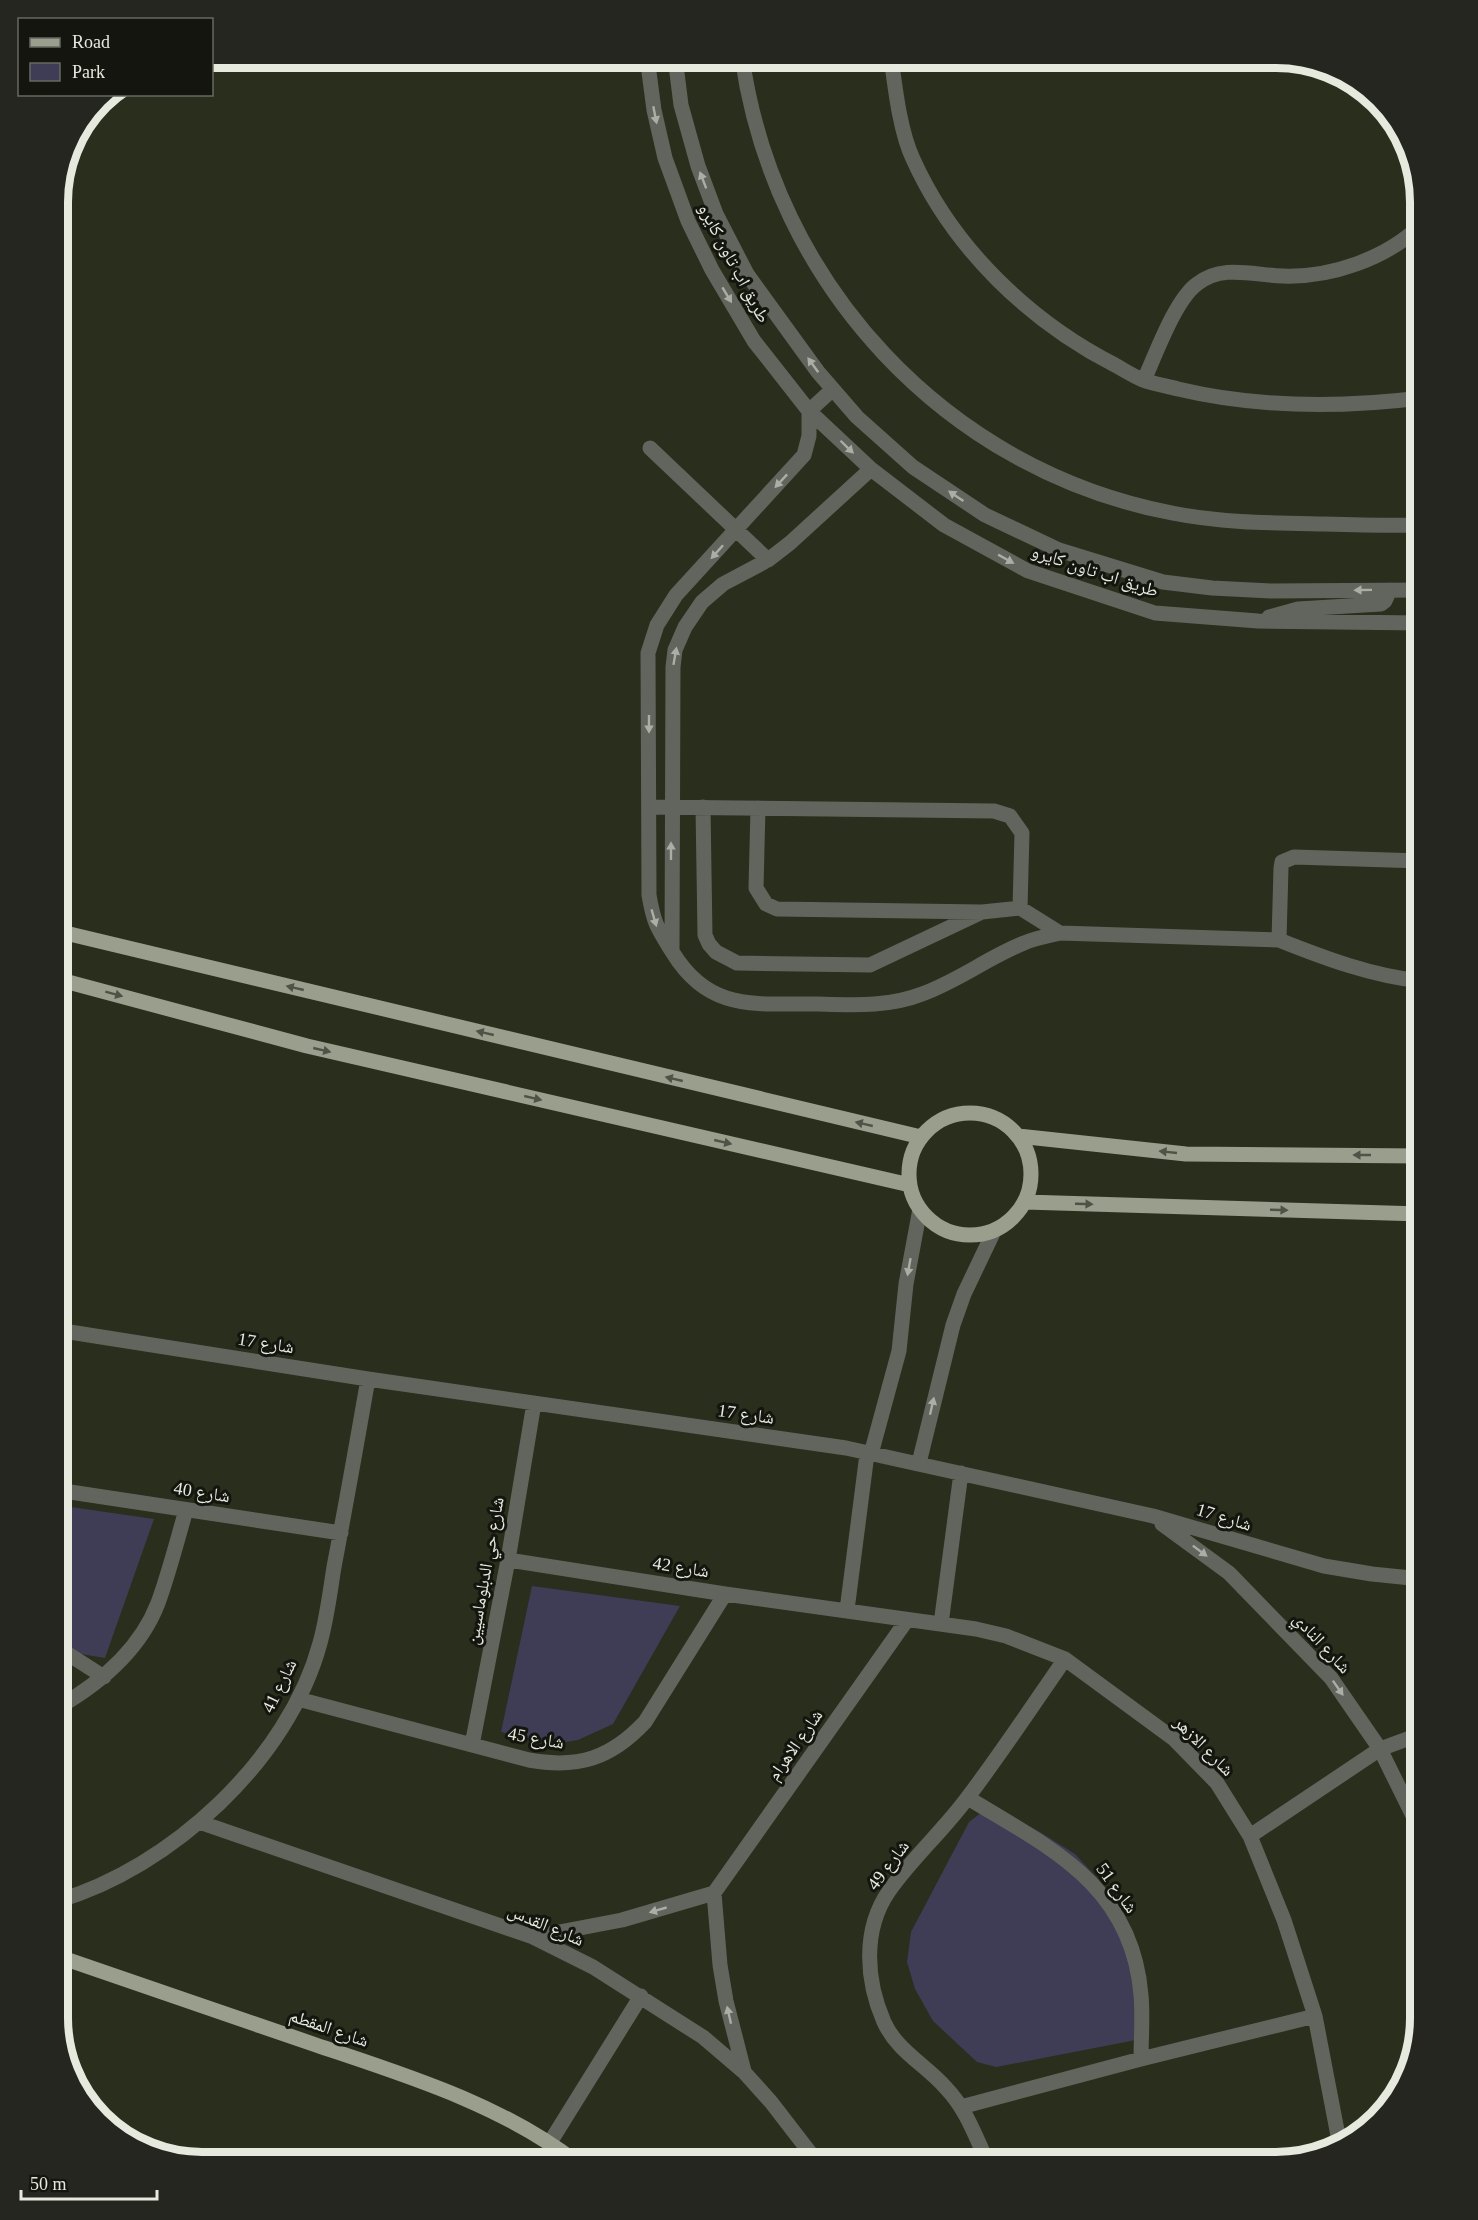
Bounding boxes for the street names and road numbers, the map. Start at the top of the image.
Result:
street label: طريق اب تاون كايرو [693,200,774,327]
street label: طريق اب تاون كايرو [1029,541,1161,602]
street label: شارع 17 [236,1329,296,1358]
street label: شارع 17 [716,1400,775,1429]
street label: شارع 40 [172,1478,232,1507]
street label: شارع حي الدبلوماسيين [462,1496,512,1647]
street label: شارع 17 [1194,1499,1254,1536]
street label: شارع 42 [651,1553,711,1582]
street label: شارع النادي [1286,1609,1355,1680]
street label: شارع 41 [258,1656,301,1716]
street label: شارع الاهرام [763,1706,828,1785]
street label: شارع الازهر [1169,1711,1238,1781]
street label: شارع 45 [506,1723,566,1754]
street label: شارع 49 [863,1836,914,1894]
street label: شارع 51 [1091,1859,1142,1917]
street label: شارع القدس [505,1900,587,1951]
street label: شارع المقطم [286,2005,371,2053]

